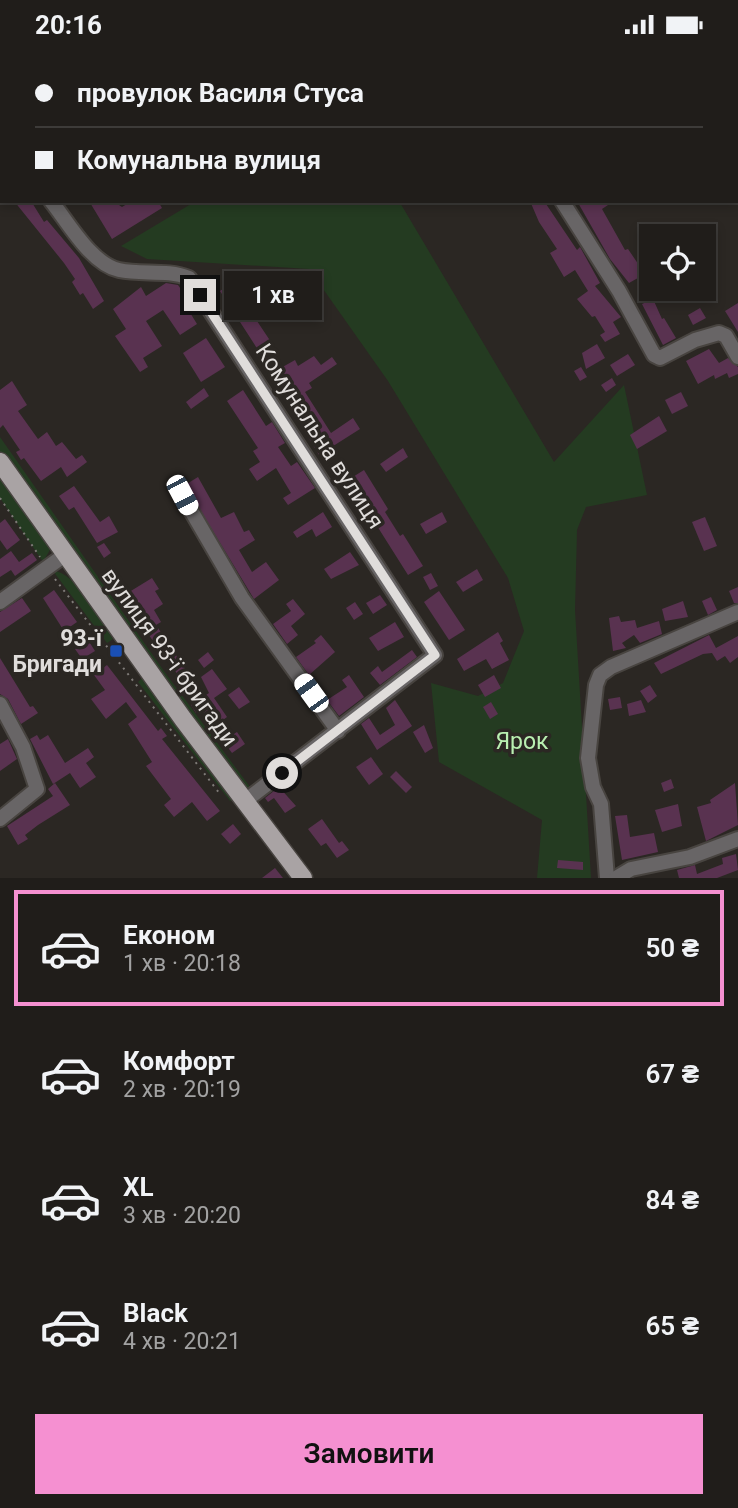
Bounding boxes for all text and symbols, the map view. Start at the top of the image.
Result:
text: 20:16 [35,10,102,40]
text: провулок Василя Стуса [77,78,364,108]
text: Комунальна вулиця [77,145,321,175]
map controls [639,224,716,301]
button: locate [639,224,716,301]
callout: 1 хв [224,271,322,319]
route end [184,279,216,311]
text: 1 хв [251,282,295,309]
street label: Комунальна вулиця [250,339,389,534]
car [163,472,202,518]
street label: вулиця 93-ї бригади [96,563,243,752]
place label: 93-ї Бригади [13,625,104,678]
marker: 93-ї Бригади [108,643,124,659]
car [291,670,332,716]
park label: Ярок [495,728,549,755]
route start [266,757,298,789]
icon: car [39,917,102,980]
text: Економ [123,920,215,950]
text: 50 ₴ [645,933,699,963]
text: 1 хв · 20:18 [123,950,241,977]
icon: car [39,1043,102,1106]
text: Комфорт [123,1046,235,1076]
text: 67 ₴ [645,1059,699,1089]
text: 2 хв · 20:19 [123,1076,241,1103]
icon: car [39,1169,102,1232]
text: XL [123,1172,154,1202]
text: 84 ₴ [645,1185,699,1215]
text: 3 хв · 20:20 [123,1202,241,1229]
icon: car [39,1295,102,1358]
text: Black [123,1298,188,1328]
text: 65 ₴ [645,1311,699,1341]
text: 4 хв · 20:21 [123,1328,241,1355]
button: Замовити [35,1414,703,1494]

